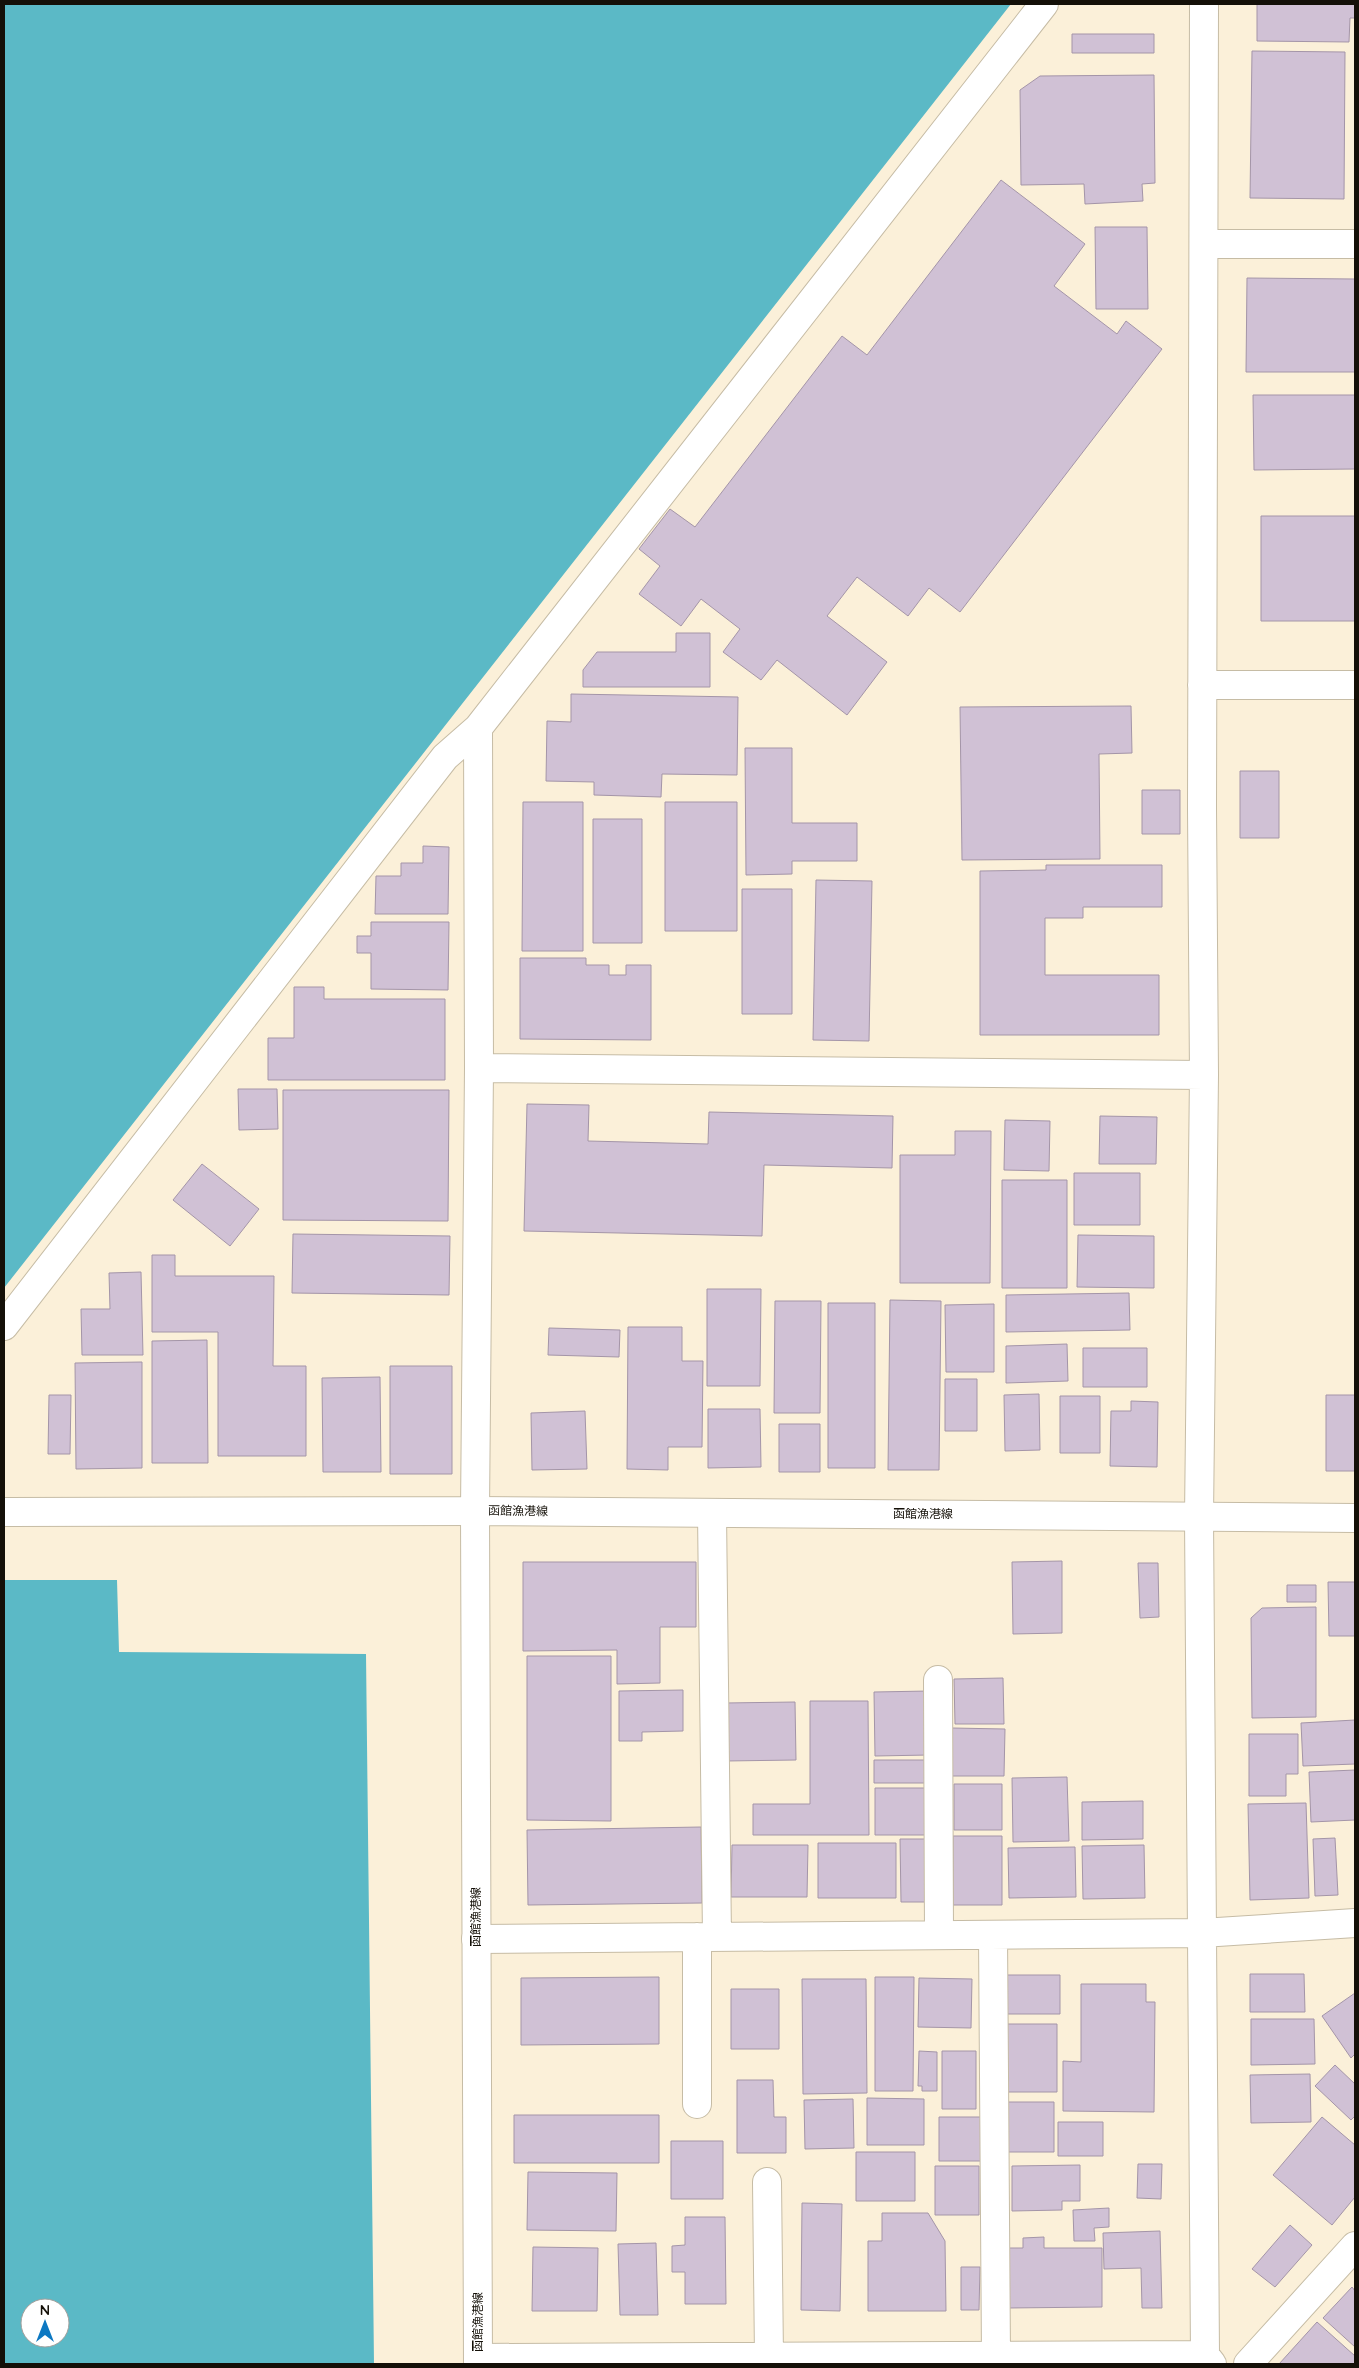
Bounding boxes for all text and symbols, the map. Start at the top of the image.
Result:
street label: 函館漁港線 [488,1502,548,1519]
street label: 函館漁港線 [893,1506,953,1521]
street label: 函館漁港線 [468,1887,483,1947]
street label: 函館漁港線 [470,2292,485,2352]
north arrow [20,2298,70,2348]
text: N [40,2301,50,2319]

